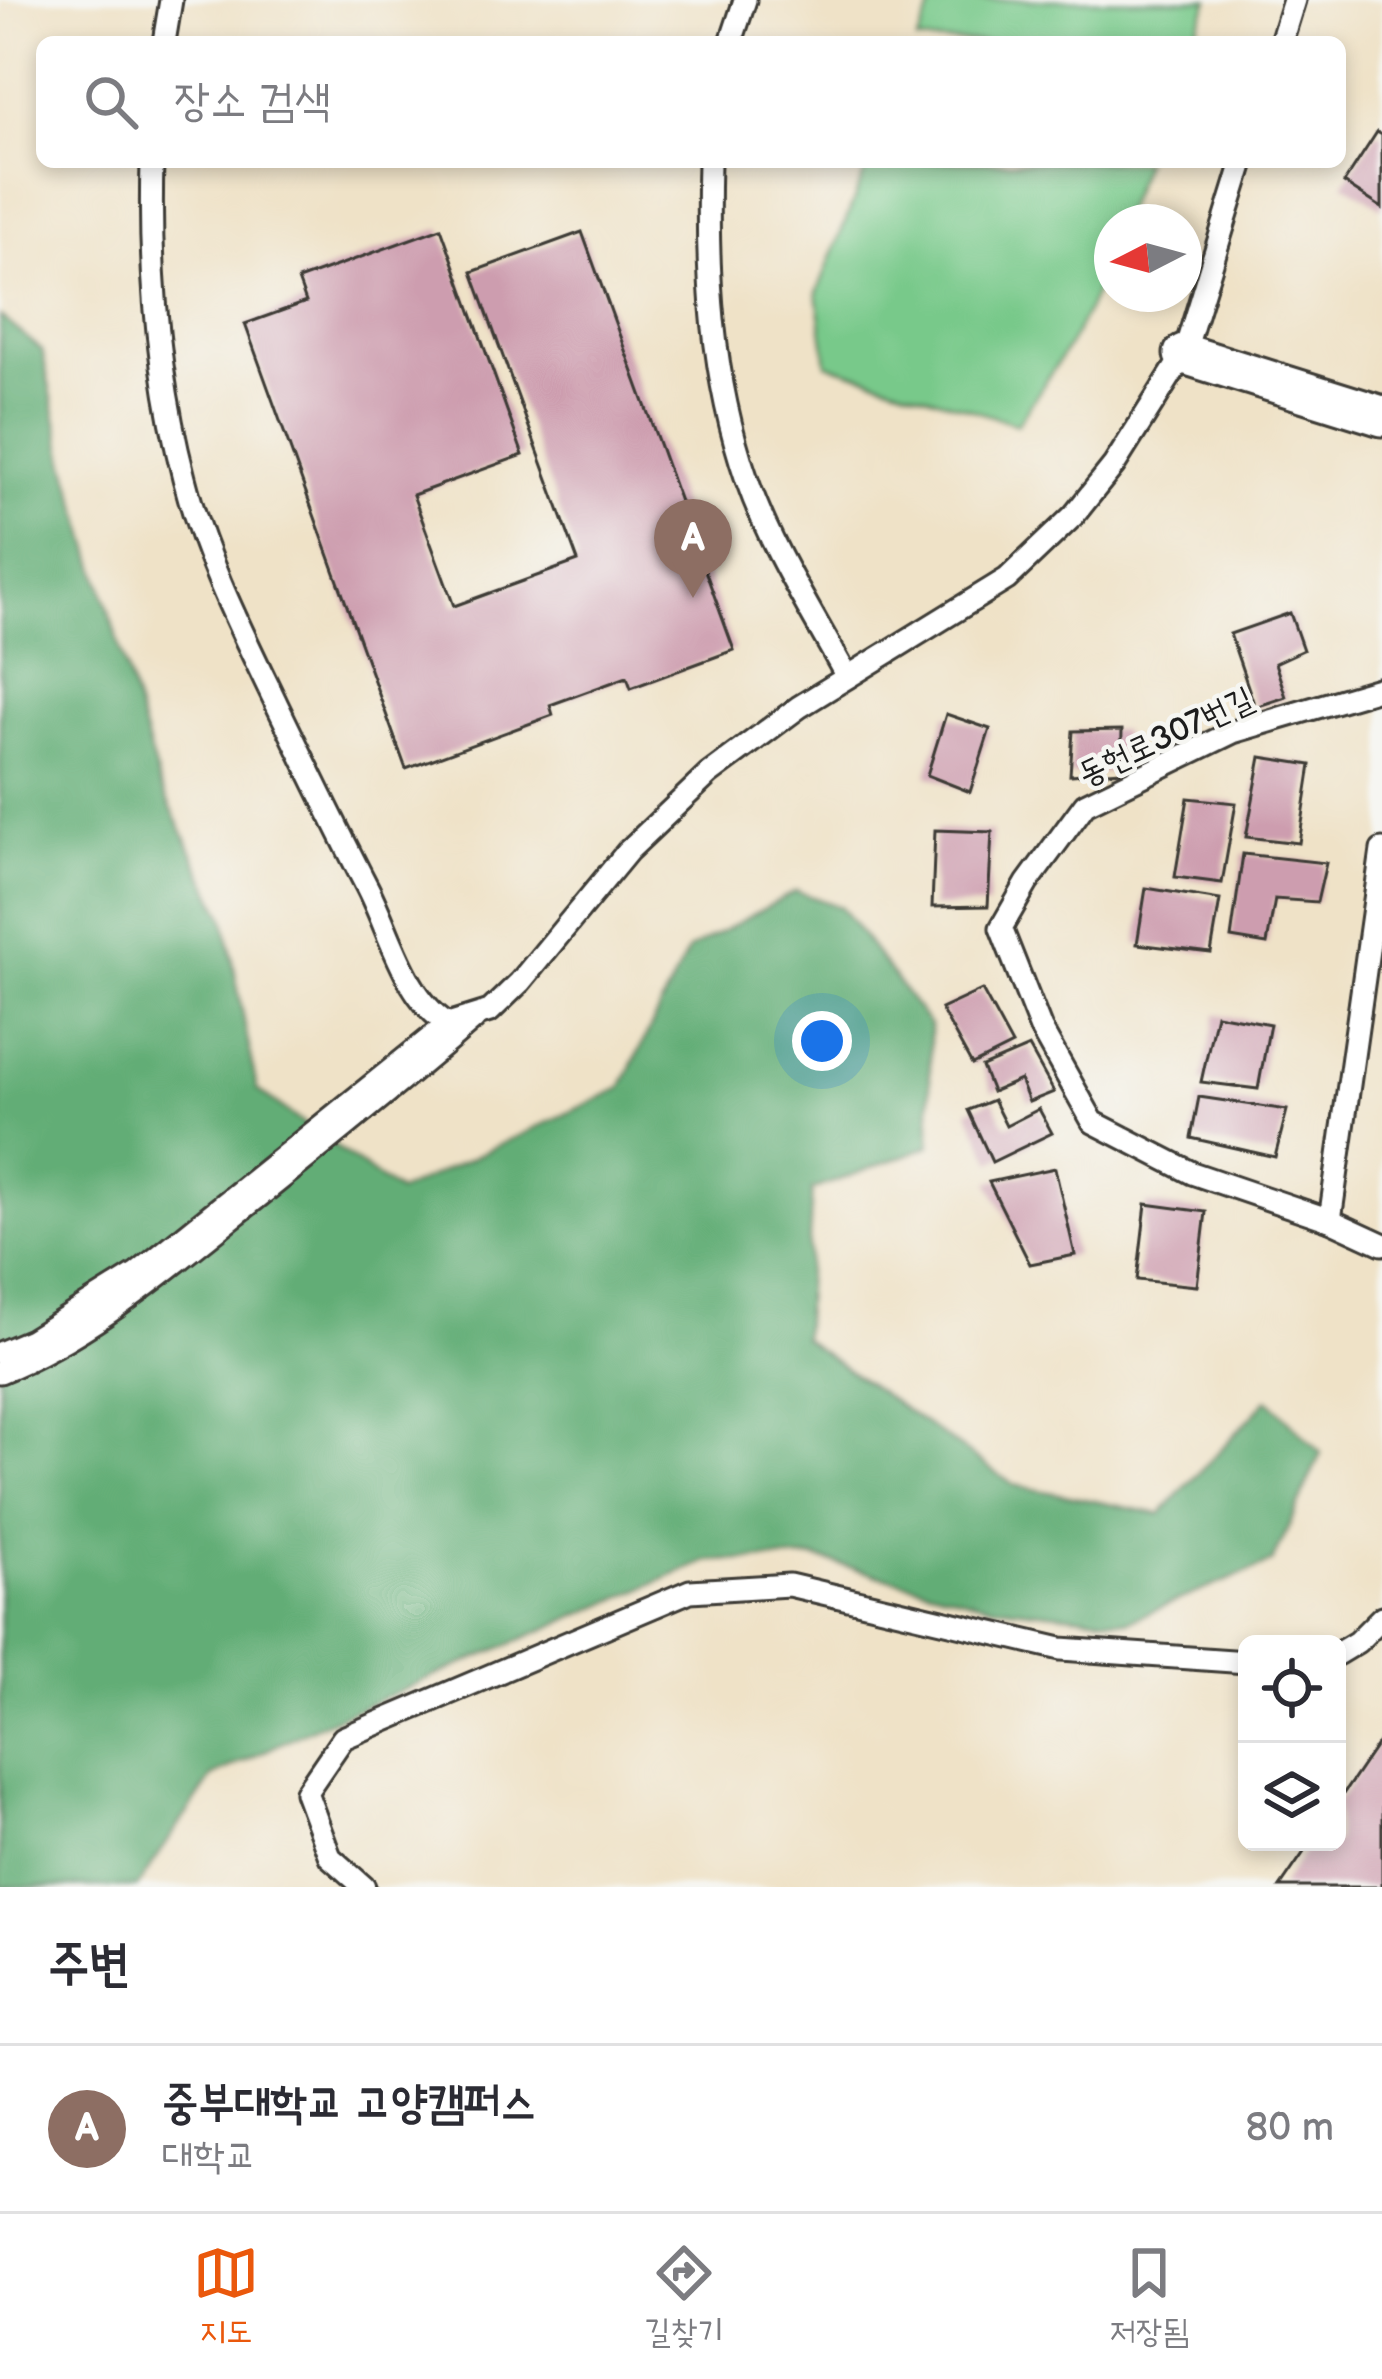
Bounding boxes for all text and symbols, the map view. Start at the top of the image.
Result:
search box [36,36,1346,168]
icon: search [78,69,144,135]
text: 장소 검색 [174,74,331,129]
north arrow [1094,204,1202,312]
pin: A [654,499,732,598]
street label: 동헌로307번길 [1072,679,1260,795]
your location [792,1011,852,1071]
map controls [1238,1635,1346,1851]
button: locate [1238,1635,1346,1743]
button: layers [1238,1743,1346,1851]
text: 주변 [48,1934,130,1995]
text: 중부대학교 고양캠퍼스 [162,2076,536,2131]
text: A [75,2105,99,2152]
text: 80 m [1246,2105,1334,2152]
text: 대학교 [162,2133,256,2180]
tab: 지도 [193,2240,259,2353]
tab: 길찾기 [644,2240,724,2353]
tab: 저장됨 [1110,2240,1189,2353]

